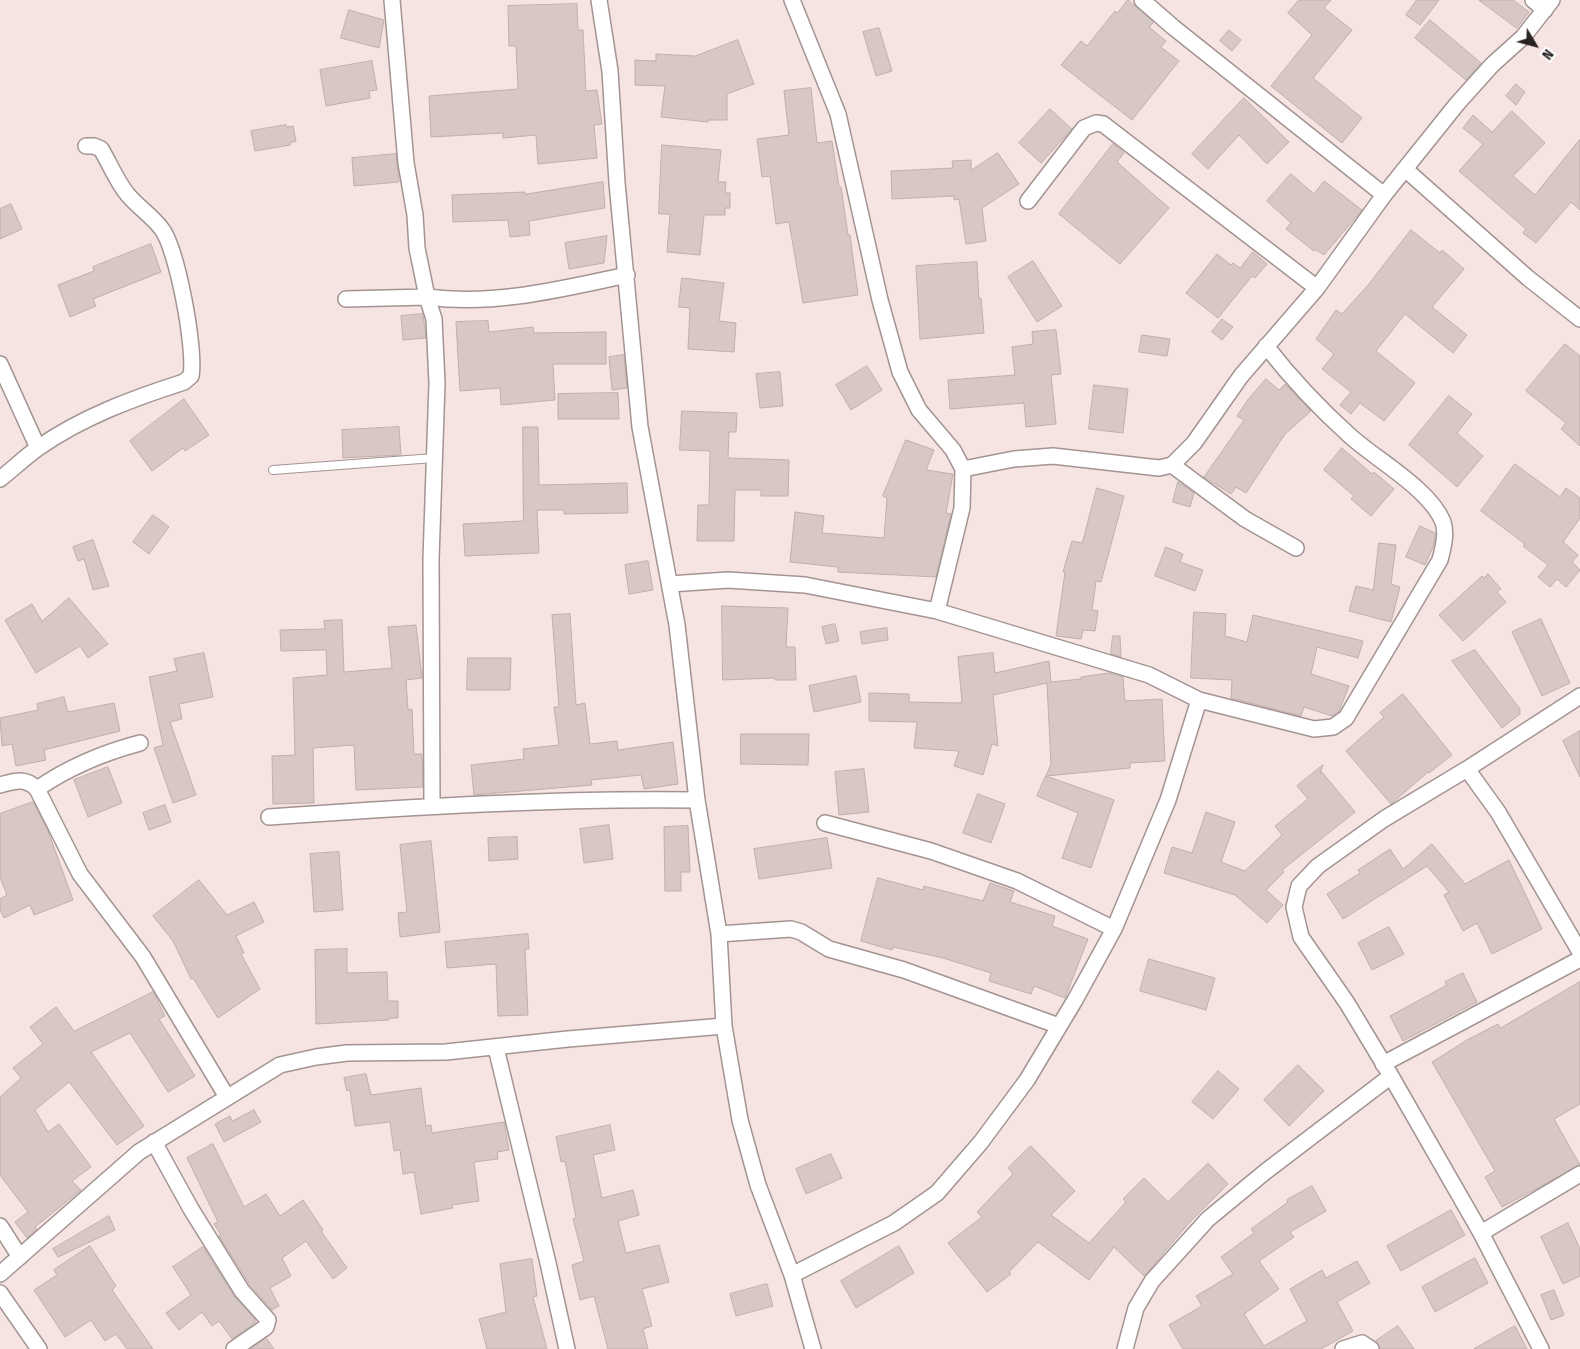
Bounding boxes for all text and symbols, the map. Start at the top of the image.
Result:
north arrow [1510,20,1560,70]
text: N [1538,46,1557,63]

